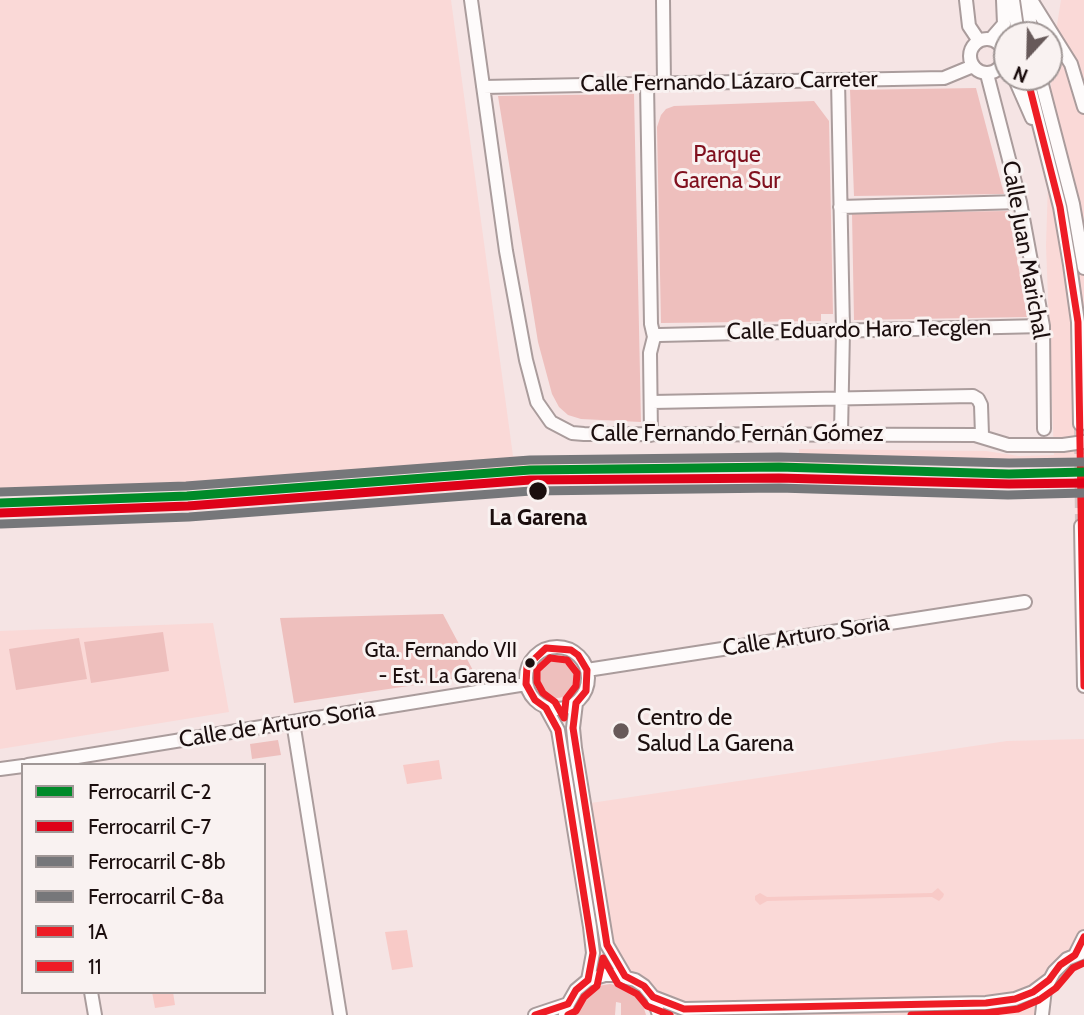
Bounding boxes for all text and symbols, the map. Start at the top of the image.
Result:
north arrow [993,21,1063,91]
text: N [1010,61,1031,87]
street label: Calle Fernando Lázaro Carreter [580,66,878,98]
park label: Parque Garena Sur [674,141,780,195]
street label: Calle Juan Marichal [996,159,1054,341]
street label: Calle Eduardo Haro Tecglen [726,314,992,346]
street label: Calle Fernando Fernán Gómez [590,420,884,448]
marker: La Garena [527,480,549,502]
place label: La Garena [489,504,587,532]
street label: Calle Arturo Soria [721,609,891,663]
place label: Gta. Fernando VII - Est. La Garena [364,638,517,688]
marker: Gta. Fernando VII - Est. La Garena [523,656,537,670]
street label: Calle de Arturo Soria [177,696,377,754]
place label: Centro de Salud La Garena [637,704,794,758]
marker: Centro de Salud La Garena [611,721,631,741]
legend [21,763,266,994]
text: Ferrocarril C-2 [88,779,212,804]
text: Ferrocarril C-7 [88,814,211,839]
text: Ferrocarril C-8b [88,849,225,874]
text: Ferrocarril C-8a [88,884,224,909]
text: 1A [88,919,108,944]
text: 11 [88,954,102,979]

